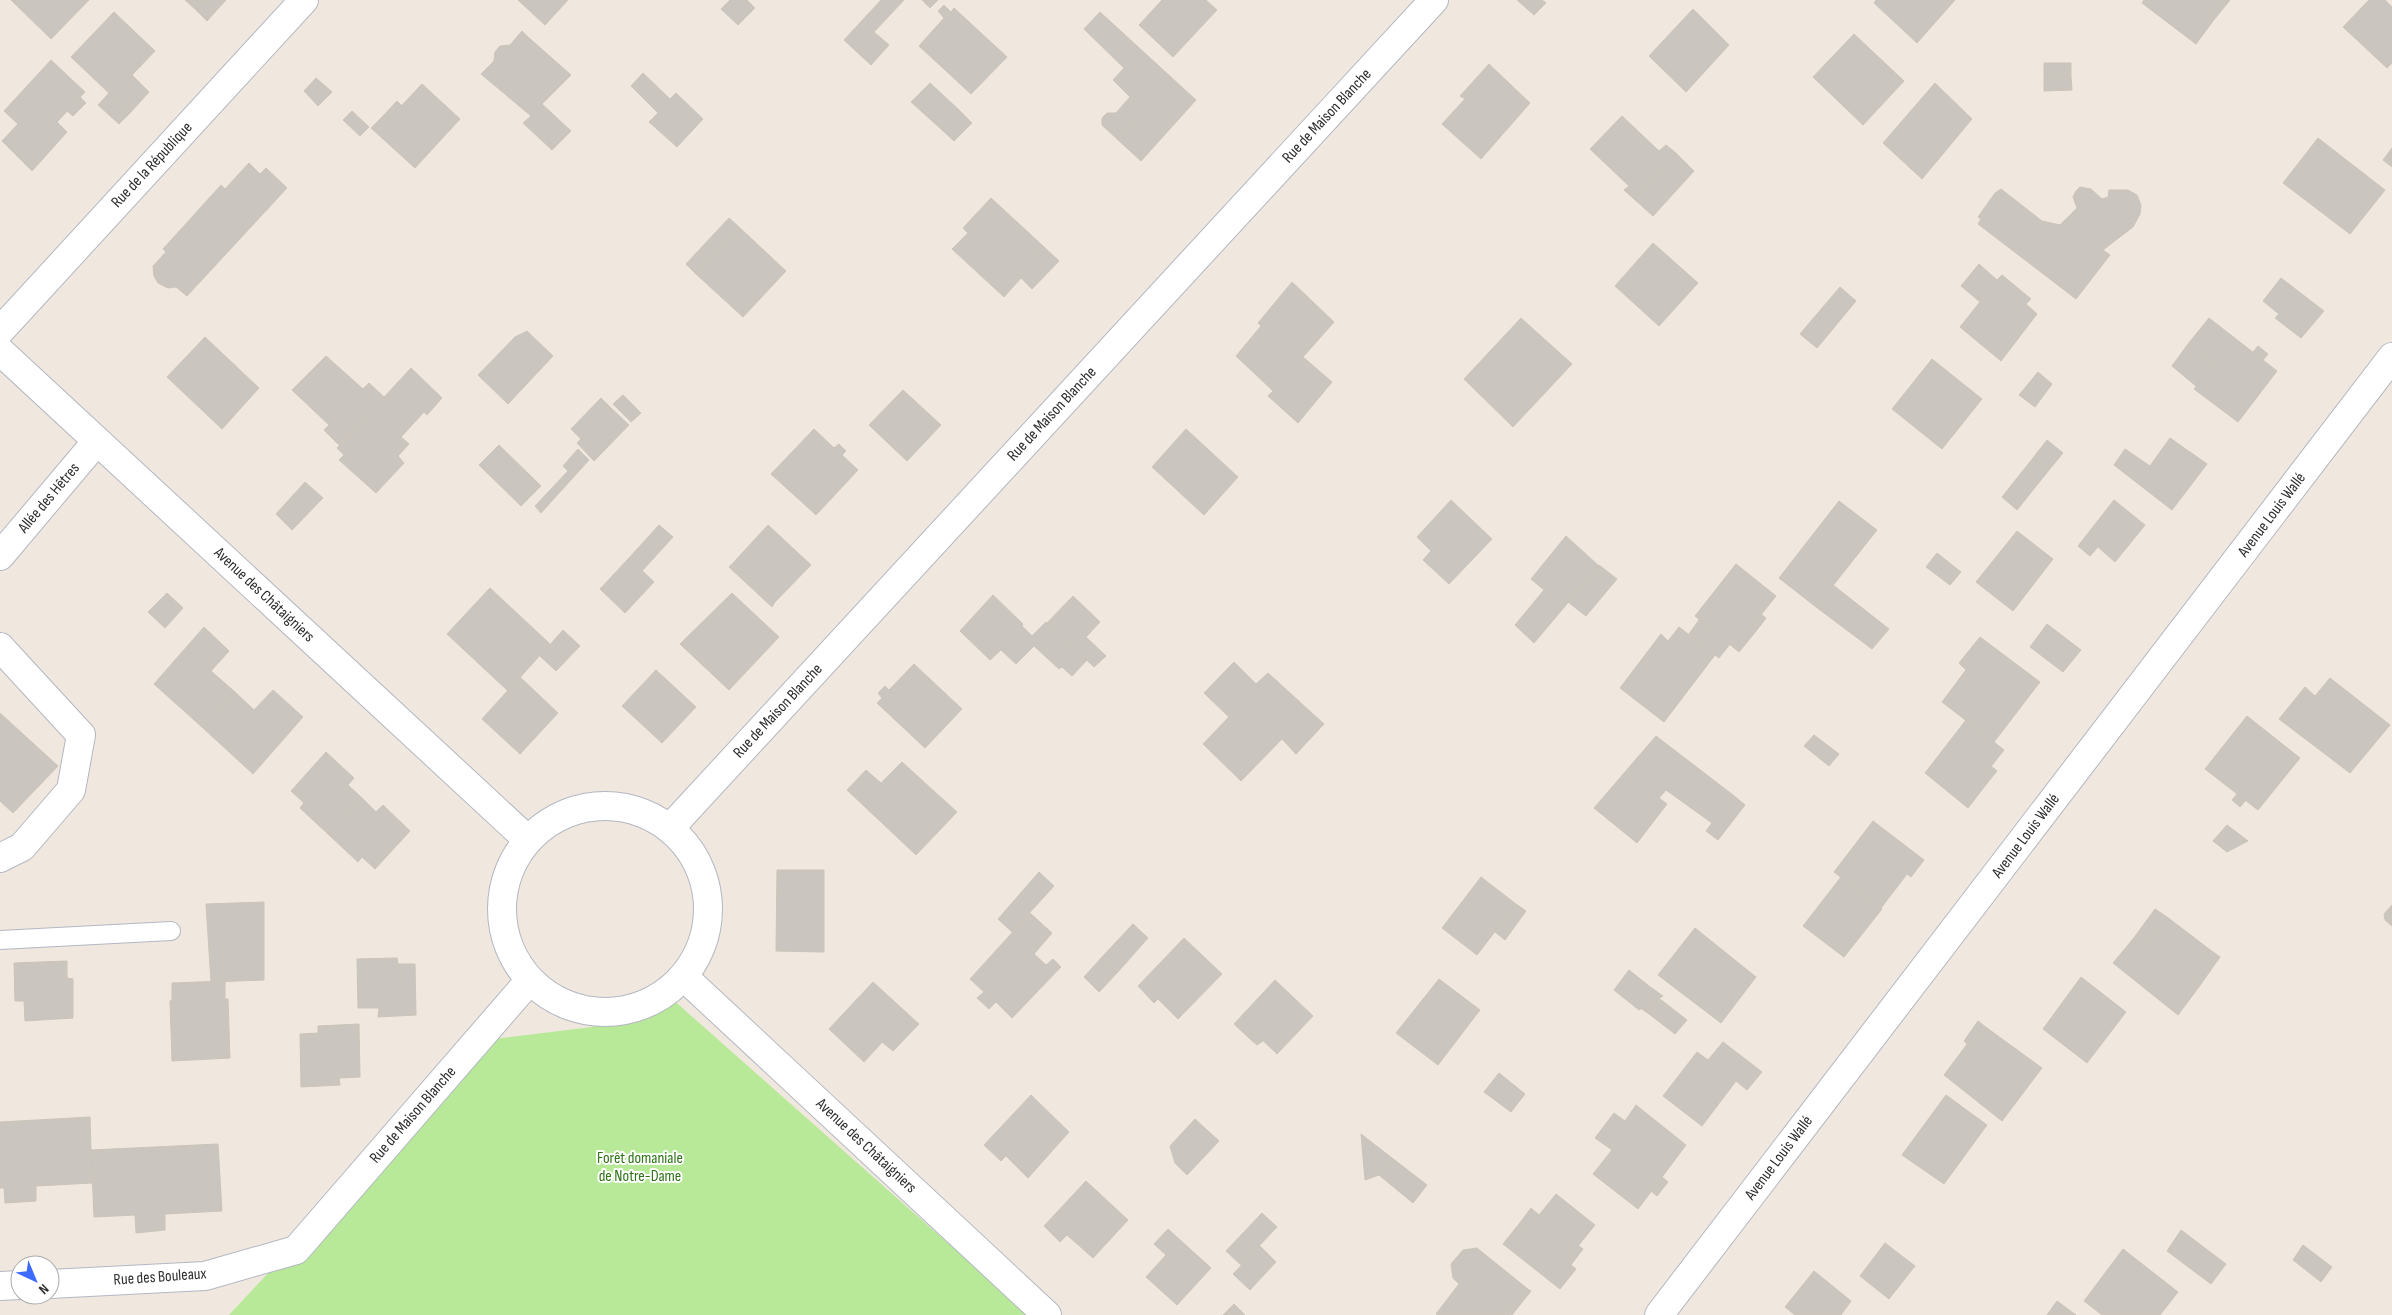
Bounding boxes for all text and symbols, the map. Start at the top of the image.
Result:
street label: Rue de Maison Blanche [1278,65,1376,167]
street label: Rue de la République [108,118,196,212]
street label: Rue de Maison Blanche [1003,363,1101,465]
street label: Allée des Hêtres [14,459,84,538]
street label: Avenue Louis Wallé [2234,469,2310,562]
street label: Avenue des Châtaigniers [209,543,318,647]
street label: Rue de Maison Blanche [729,660,827,762]
street label: Avenue Louis Wallé [1988,790,2064,883]
street label: Rue de Maison Blanche [366,1063,460,1167]
street label: Avenue des Châtaigniers [811,1094,920,1198]
street label: Avenue Louis Wallé [1741,1112,1817,1205]
park label: Forêt domaniale de Notre-Dame [597,1149,683,1186]
north arrow [10,1255,60,1305]
street label: Rue des Bouleaux [113,1264,207,1290]
text: N [35,1280,52,1298]

